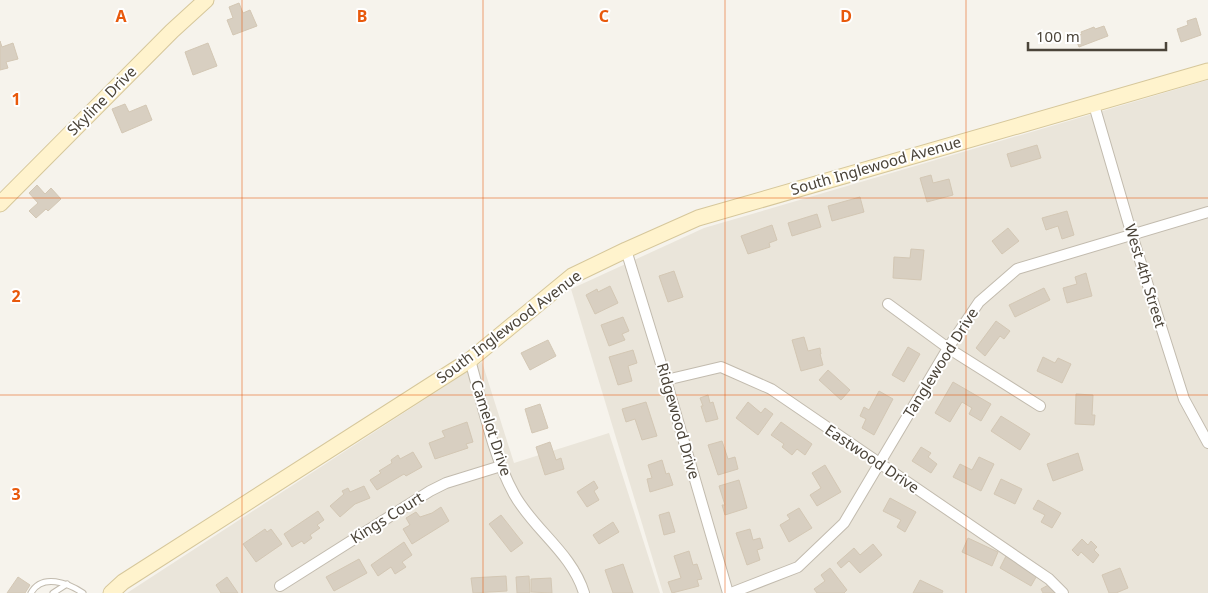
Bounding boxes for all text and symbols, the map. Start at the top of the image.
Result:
text: A [115,5,127,27]
text: B [357,5,367,27]
text: C [599,5,609,27]
text: D [840,5,852,27]
scale bar [1028,20,1166,52]
text: 100 m [1036,26,1080,46]
street label: Skyline Drive [62,61,140,139]
text: 1 [11,88,21,110]
street label: South Inglewood Avenue [788,131,963,199]
street label: West 4th Street [1121,221,1171,331]
street label: South Inglewood Avenue [432,265,585,387]
text: 2 [11,285,21,307]
street label: Tanglewood Drive [898,304,982,421]
street label: Ridgewood Drive [653,360,705,481]
street label: Camelot Drive [467,377,517,478]
street label: Eastwood Drive [822,419,924,497]
text: 3 [11,483,21,505]
street label: Kings Court [346,487,427,547]

